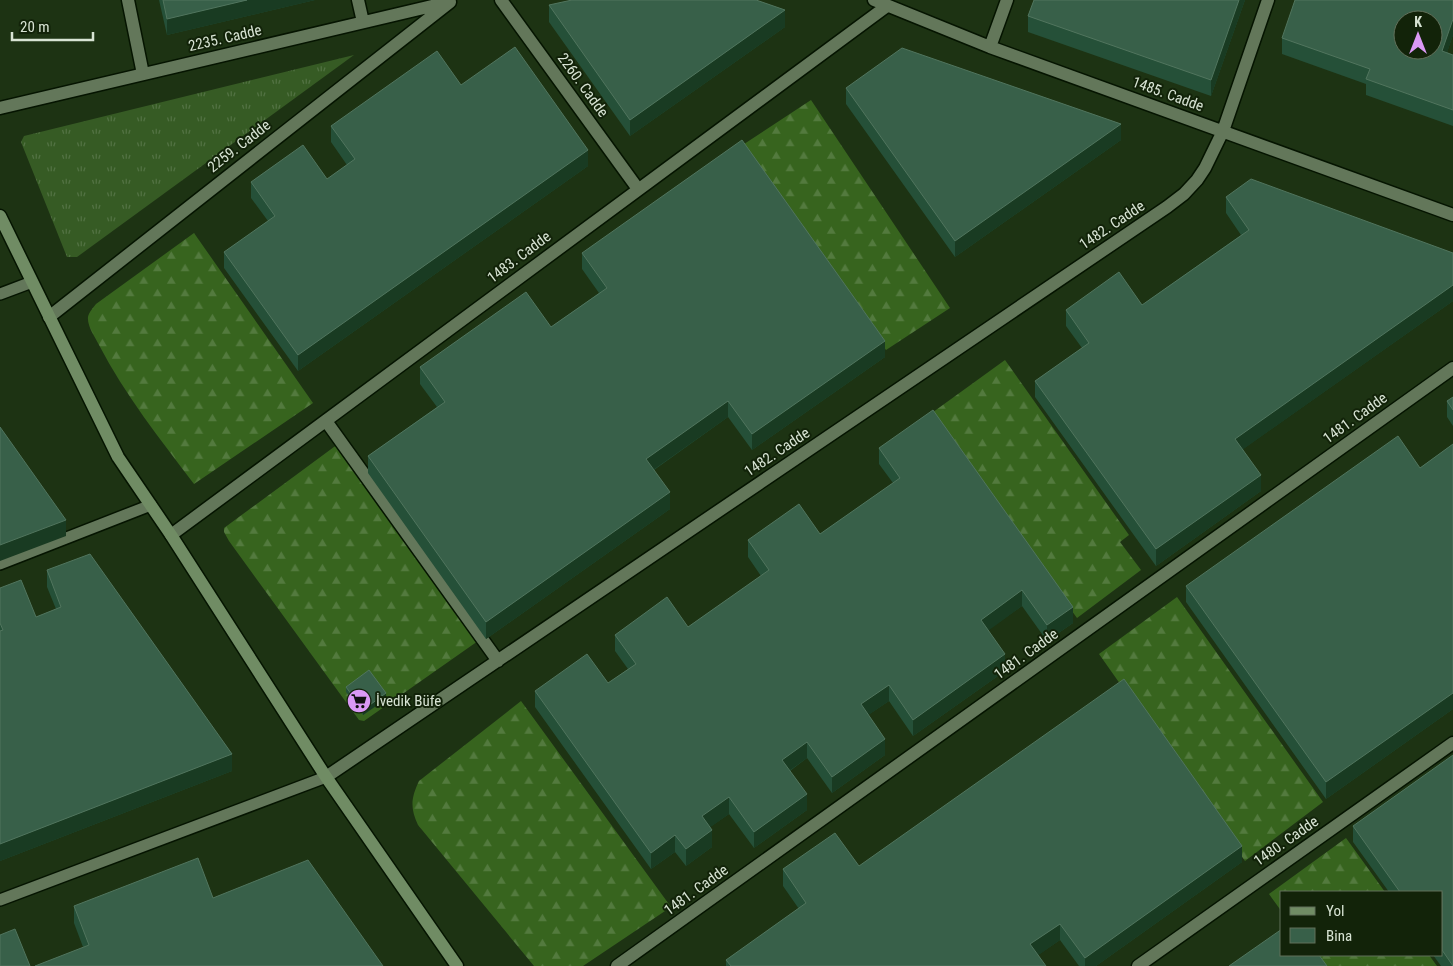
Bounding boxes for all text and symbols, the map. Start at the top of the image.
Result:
scale bar [12,10,94,42]
north arrow [1393,10,1443,60]
text: K [1414,14,1422,30]
text: 20 m [20,18,50,36]
street label: 2235. Cadde [187,21,263,55]
street label: 2260. Cadde [554,50,612,120]
street label: 1485. Cadde [1130,73,1206,115]
street label: 2259. Cadde [204,116,274,176]
street label: 1482. Cadde [1076,197,1148,253]
street label: 1483. Cadde [484,227,554,287]
street label: 1481. Cadde [1320,389,1390,447]
street label: 1482. Cadde [741,424,813,480]
street label: 1481. Cadde [991,625,1061,683]
supermarket icon: İvedik Büfe [346,688,372,714]
place label: İvedik Büfe [376,692,441,710]
street label: 1480. Cadde [1250,812,1322,870]
street label: 1481. Cadde [661,861,731,919]
legend [1280,891,1443,956]
text: Yol [1326,902,1344,920]
text: Bina [1326,927,1352,945]

